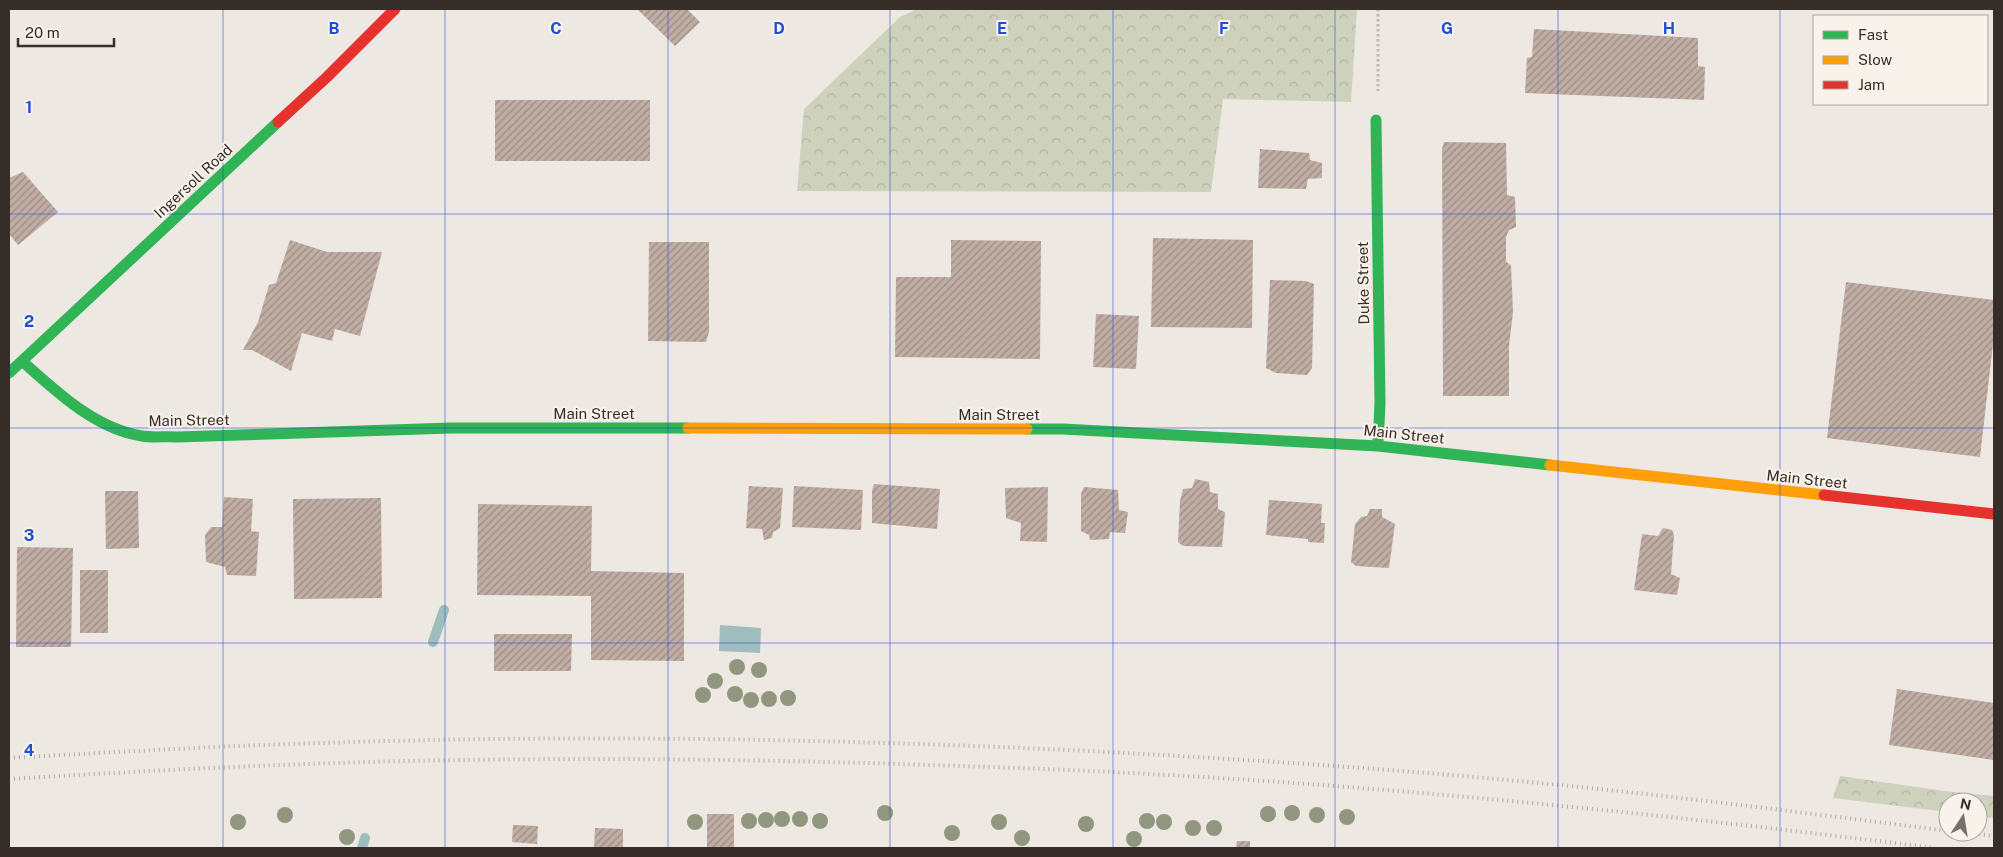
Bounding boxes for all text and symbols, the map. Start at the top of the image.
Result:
scale bar [18,15,114,47]
legend [1813,15,1988,105]
text: B [329,19,340,38]
text: C [550,19,562,38]
text: D [773,19,785,38]
text: E [997,19,1007,38]
text: F [1219,19,1229,38]
text: G [1441,19,1453,38]
text: H [1663,19,1675,38]
text: 20 m [25,24,60,41]
text: Fast [1858,26,1888,43]
text: Slow [1858,51,1893,68]
text: Jam [1858,76,1885,93]
text: 1 [26,98,32,117]
street label: Ingersoll Road [150,141,236,221]
street label: Duke Street [1354,241,1372,325]
text: 2 [24,312,34,331]
street label: Main Street [553,405,635,422]
street label: Main Street [958,406,1040,423]
street label: Main Street [148,411,230,429]
street label: Main Street [1363,421,1446,447]
street label: Main Street [1766,466,1849,492]
text: 3 [24,526,34,545]
text: 4 [24,741,35,760]
north arrow [1938,792,1988,842]
text: N [1959,795,1973,813]

